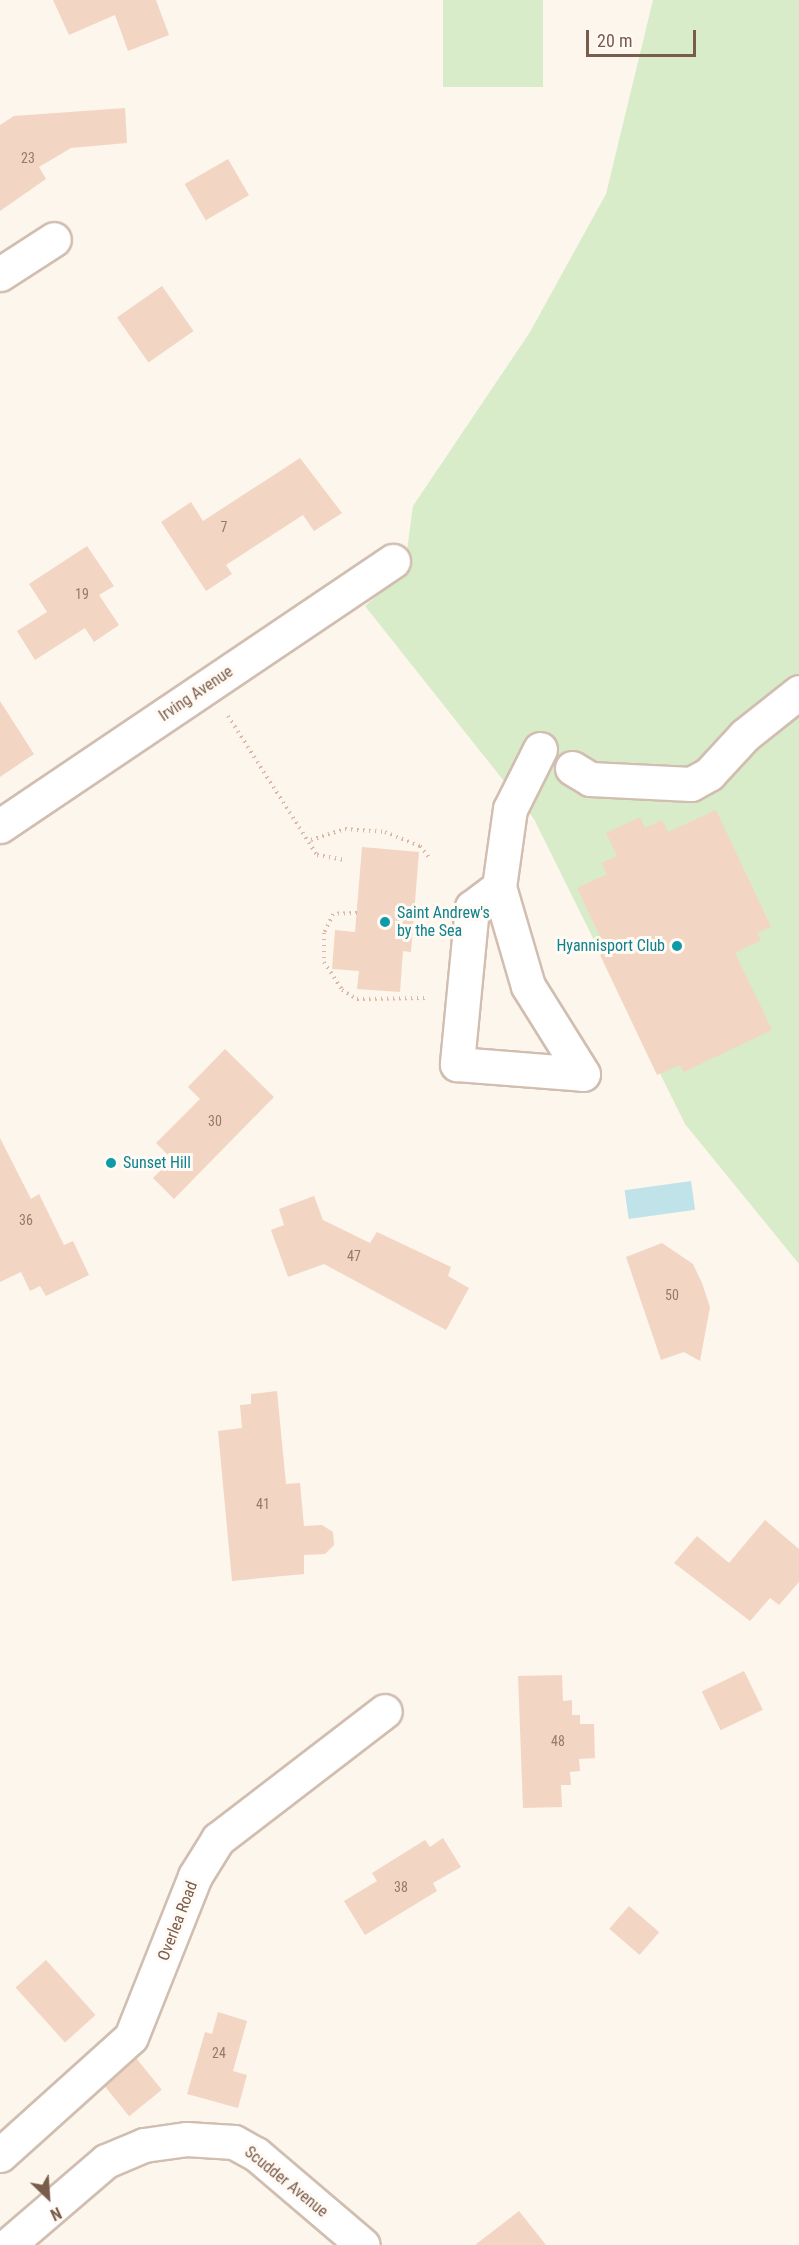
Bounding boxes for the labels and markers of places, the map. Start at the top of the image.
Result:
place label: Saint Andrew's by the Sea [397,903,490,941]
marker: Saint Andrew's by the Sea [378,915,392,929]
place label: Hyannisport Club [556,936,665,956]
marker: Hyannisport Club [670,939,684,953]
place label: Sunset Hill [123,1153,191,1173]
marker: Sunset Hill [104,1156,118,1170]

